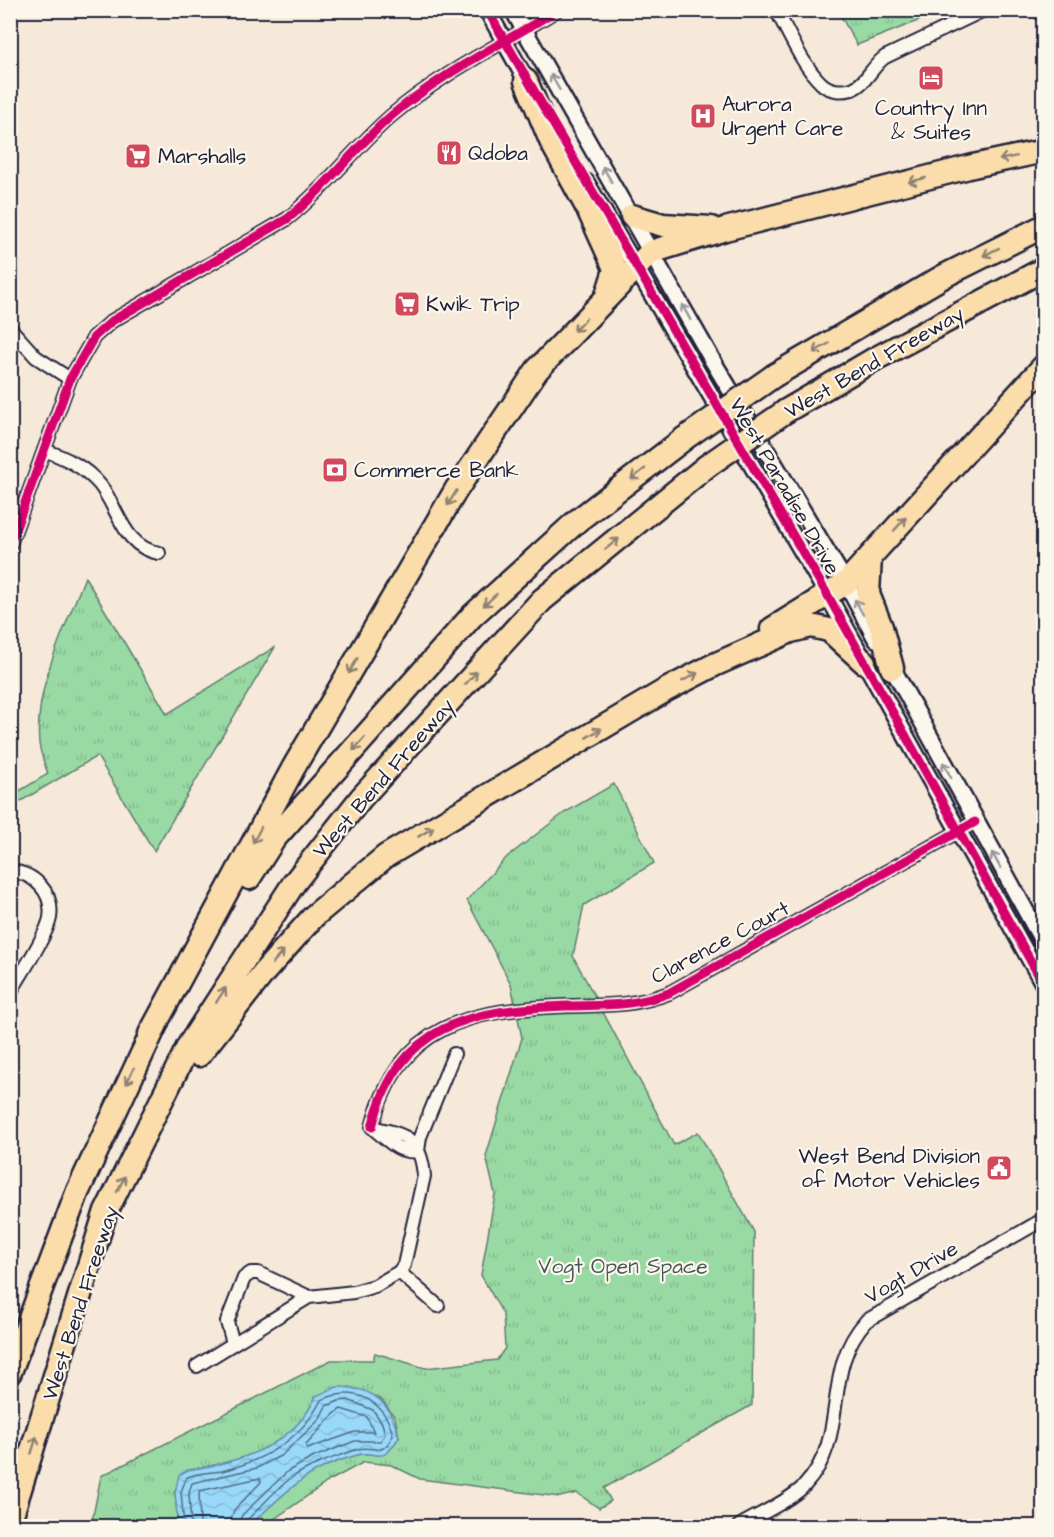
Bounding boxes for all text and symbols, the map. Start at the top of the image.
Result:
hotel icon: Country Inn & Suites [916,63,946,93]
one-way arrow [548,74,560,91]
place label: Aurora Urgent Care [722,90,843,145]
place label: Country Inn & Suites [875,94,987,147]
hospital icon: Aurora Urgent Care [688,101,718,131]
restaurant icon: Qdoba [434,138,464,168]
place label: Qdoba [468,139,528,168]
supermarket icon: Marshalls [123,141,153,171]
place label: Marshalls [158,142,246,171]
one-way arrow [999,153,1018,165]
one-way arrow [601,166,613,183]
one-way arrow [907,175,926,187]
one-way arrow [983,247,1001,259]
supermarket icon: Kwik Trip [392,289,422,319]
place label: Kwik Trip [426,290,520,320]
street label: West Bend Freeway [779,299,971,427]
one-way arrow [679,304,691,321]
one-way arrow [573,317,588,332]
one-way arrow [813,342,830,354]
street label: West Paradise Drive [722,392,847,580]
bank icon: Commerce Bank [320,455,350,485]
place label: Commerce Bank [354,456,518,485]
one-way arrow [631,467,647,480]
one-way arrow [445,489,457,506]
one-way arrow [892,517,906,532]
one-way arrow [604,537,620,550]
one-way arrow [483,593,498,607]
one-way arrow [853,599,865,616]
one-way arrow [347,657,359,674]
one-way arrow [464,671,478,686]
one-way arrow [681,671,699,683]
street label: West Bend Freeway [306,692,463,866]
one-way arrow [585,726,602,738]
one-way arrow [352,736,366,751]
one-way arrow [941,762,953,779]
one-way arrow [251,826,262,844]
one-way arrow [417,826,434,838]
one-way arrow [990,851,1001,869]
street label: Clarence Court [646,894,795,991]
one-way arrow [271,949,284,965]
one-way arrow [215,987,228,1004]
one-way arrow [124,1067,136,1085]
place label: West Bend Division of Motor Vehicles [799,1142,980,1195]
public building icon: West Bend Division of Motor Vehicles [984,1153,1014,1183]
one-way arrow [115,1176,127,1193]
street label: West Bend Freeway [35,1202,128,1405]
street label: Vogt Drive [859,1234,964,1313]
park label: Vogt Open Space [538,1252,708,1283]
one-way arrow [29,1436,40,1455]

